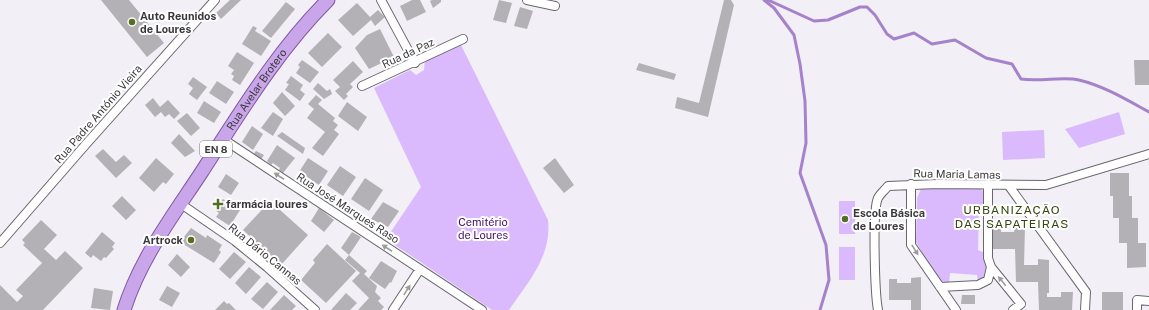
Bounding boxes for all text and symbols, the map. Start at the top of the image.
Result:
place label: Auto Reunidos de Loures [140,10,216,35]
marker: Auto Reunidos de Loures [127,17,137,27]
street label: Rua da Paz [380,36,436,70]
street label: Rua Avelar Brotero [224,47,289,132]
street label: Rua Padre António Vieira [52,62,144,166]
road number: EN 8 [200,141,232,157]
street label: Rua Maria Lamas [913,167,1001,181]
street label: Rua José Marques Raso [294,170,402,246]
one-way arrow [274,172,284,180]
place label: farmácia loures [226,198,308,210]
marker: farmácia loures [213,199,223,209]
district label: URBANIZAÇÃO DAS SAPATEIRAS [955,203,1069,231]
place label: Escola Básica de Loures [853,207,925,232]
marker: Escola Básica de Loures [840,214,850,224]
park label: Cemitério de Loures [458,216,509,241]
street label: Rua Dário Cannas [226,221,304,287]
place label: Artrock [143,234,184,246]
marker: Artrock [186,235,196,245]
one-way arrow [382,244,393,251]
one-way arrow [911,244,918,256]
one-way arrow [998,276,1006,287]
one-way arrow [403,284,410,295]

